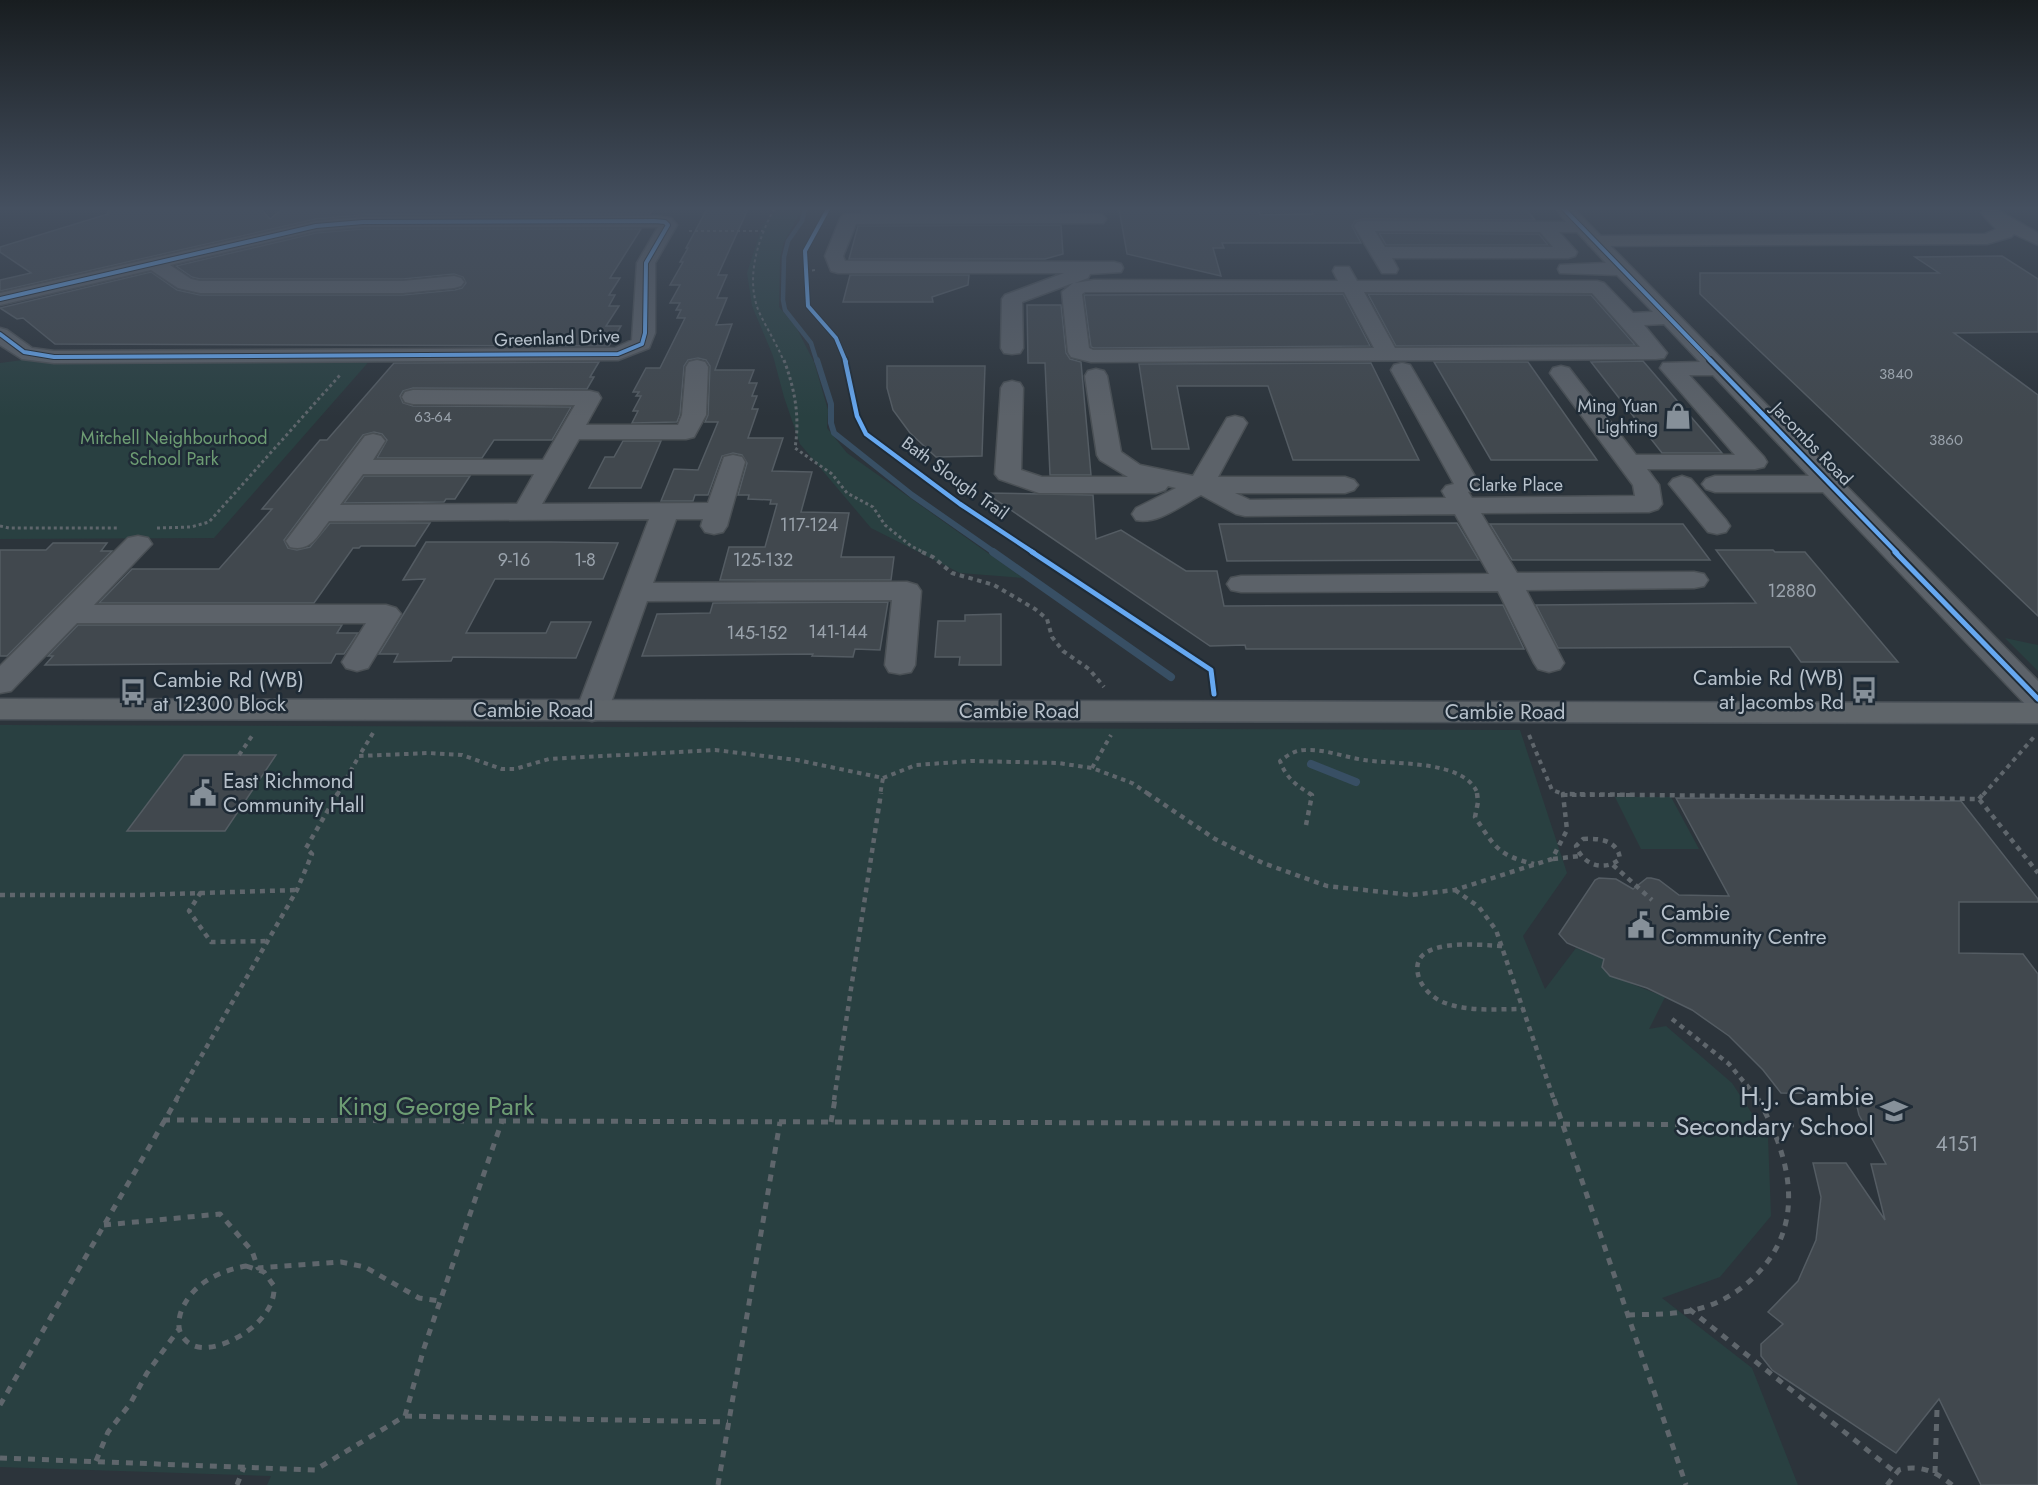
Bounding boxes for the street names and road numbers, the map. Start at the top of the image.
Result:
street label: Greenland Drive [494,323,620,353]
street label: Jacombs Road [1764,395,1859,492]
street label: Bath Slough Trail [896,430,1014,526]
street label: Clarke Place [1469,472,1563,498]
street label: Cambie Road [473,695,593,725]
street label: Cambie Road [959,696,1079,726]
street label: Cambie Road [1445,697,1565,727]

